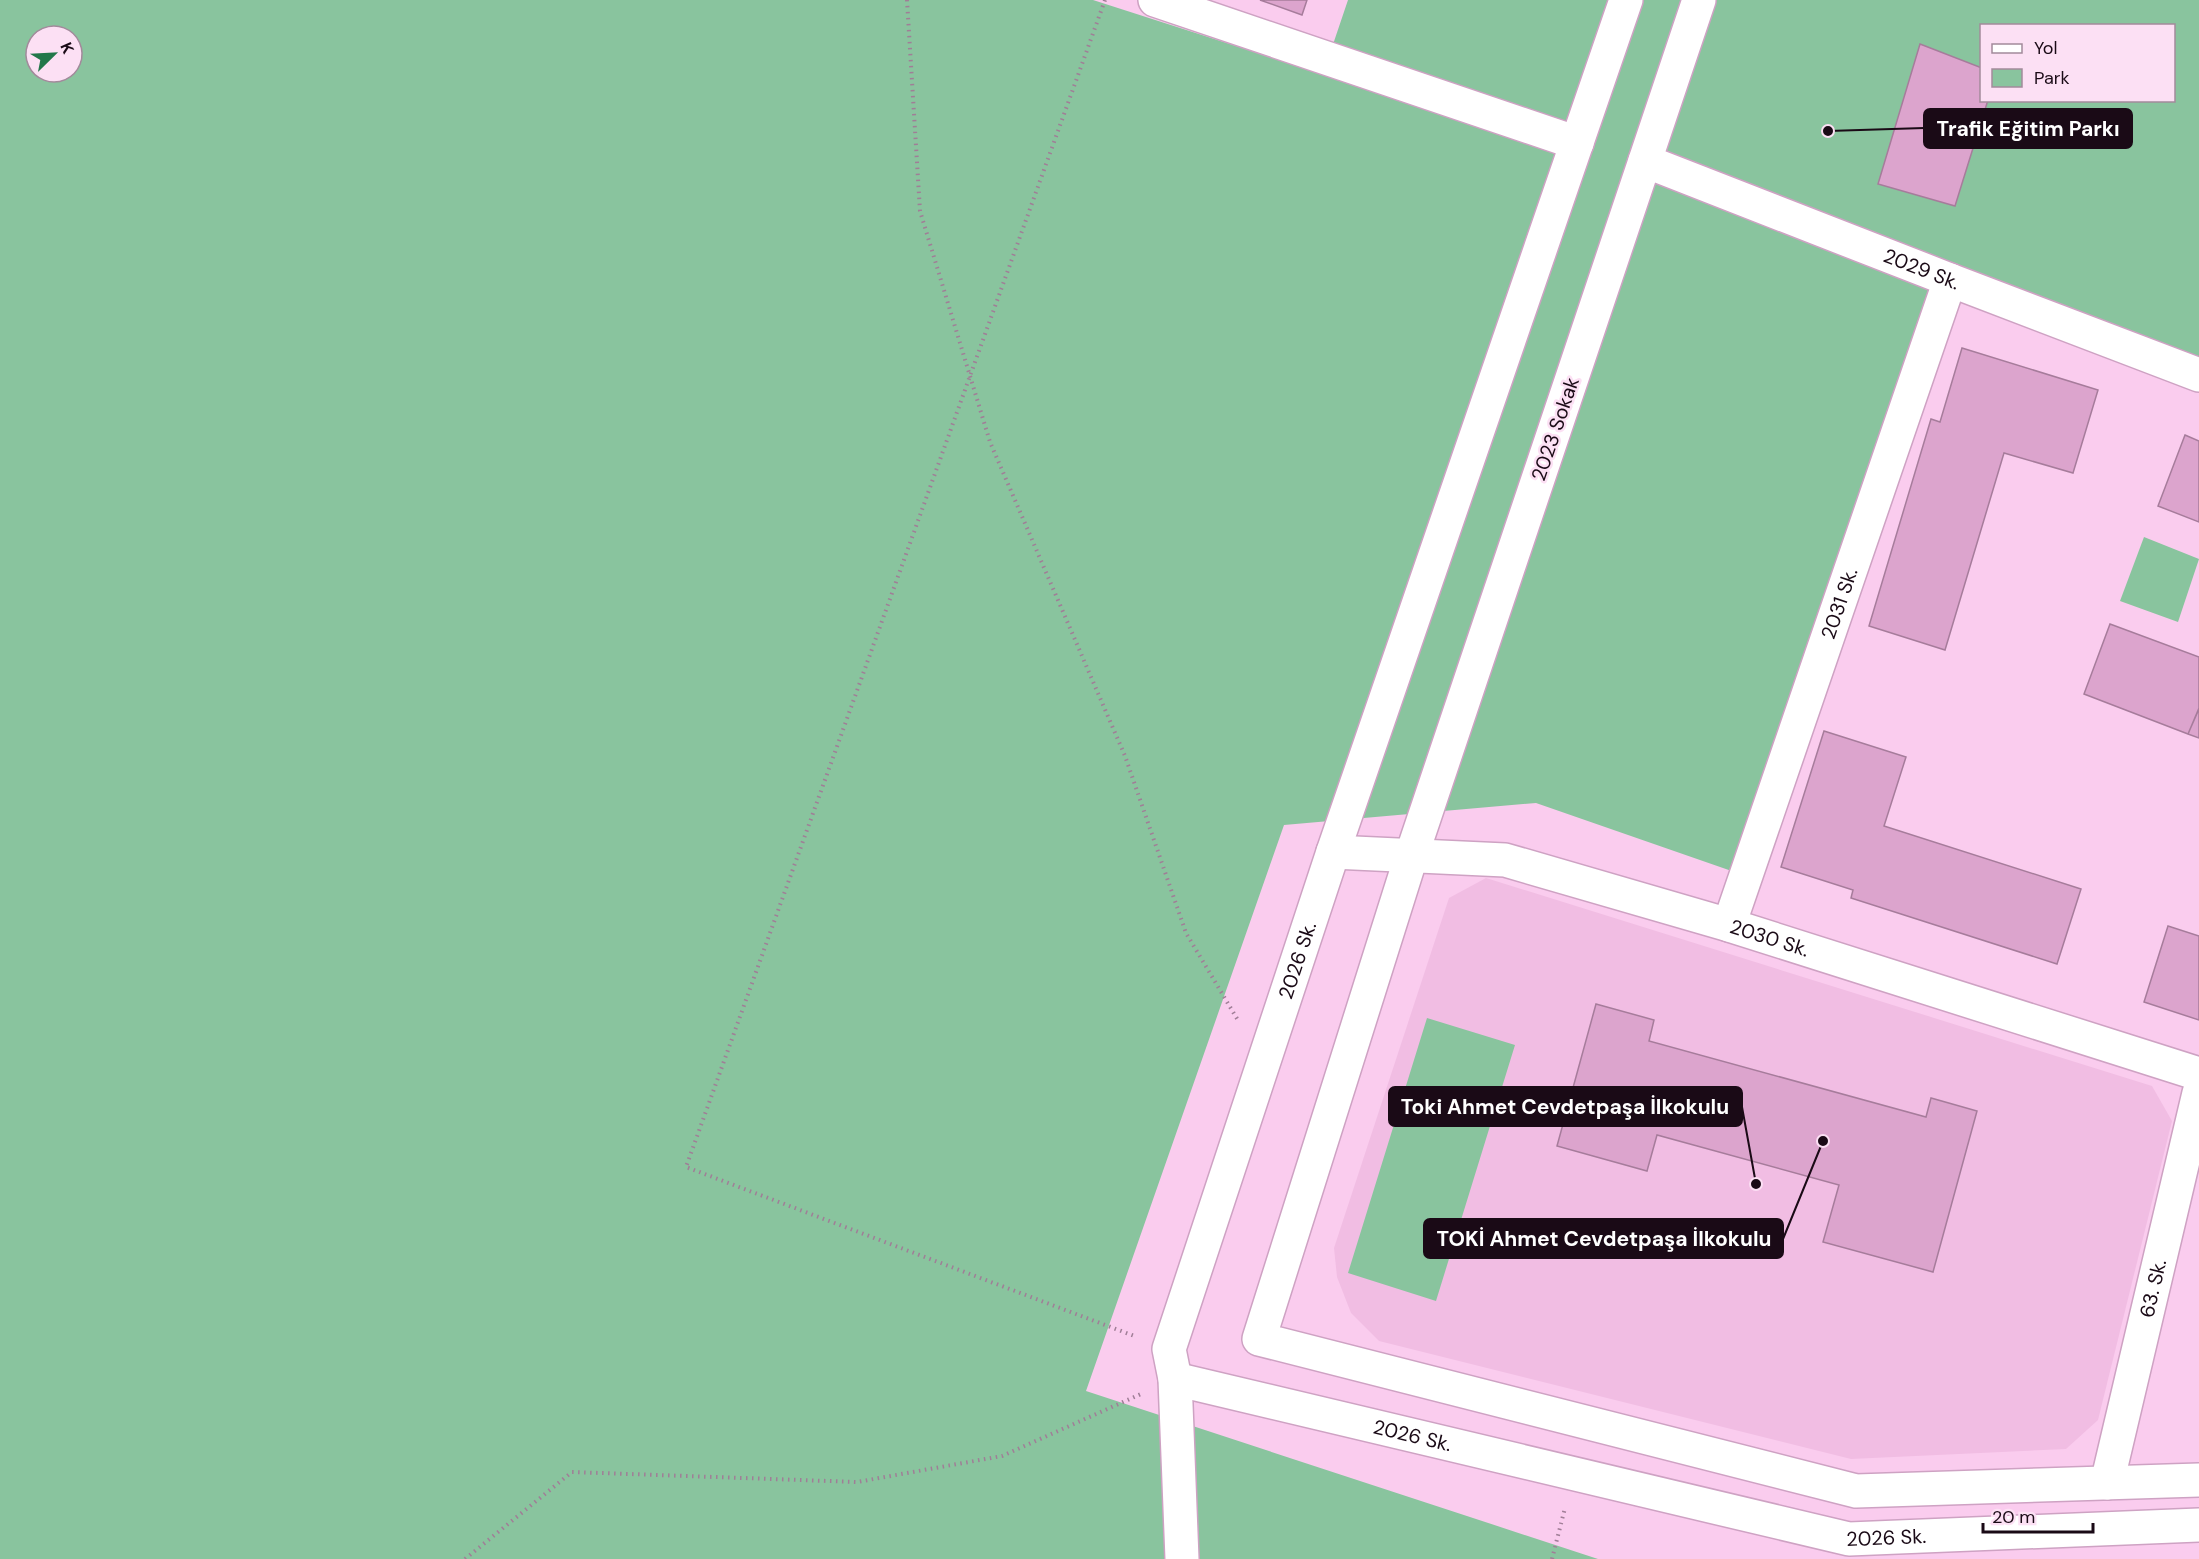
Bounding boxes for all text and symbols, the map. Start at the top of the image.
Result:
north arrow [24,24,84,84]
legend [1980,24,2175,102]
text: Yol [2034,36,2058,60]
text: K [56,39,79,58]
text: Park [2034,66,2070,90]
callout: Trafik Eğitim Parkı [1924,109,2132,148]
text: Trafik Eğitim Parkı [1936,115,2120,143]
street label: 2029 Sk. [1880,242,1964,296]
street label: 2023 Sokak [1525,374,1585,484]
street label: 2031 Sk. [1815,564,1863,642]
street label: 2030 Sk. [1727,913,1812,963]
street label: 2026 Sk. [1272,918,1322,1002]
callout: Toki Ahmet Cevdetpaşa İlkokulu [1389,1087,1742,1126]
text: Toki Ahmet Cevdetpaşa İlkokulu [1401,1093,1729,1121]
callout: TOKİ Ahmet Cevdetpaşa İlkokulu [1424,1219,1783,1258]
text: TOKİ Ahmet Cevdetpaşa İlkokulu [1437,1225,1771,1253]
street label: 63. Sk. [2133,1256,2172,1320]
street label: 2026 Sk. [1371,1413,1454,1457]
scale bar [1983,1496,2092,1534]
text: 20 m [1992,1505,2035,1529]
street label: 2026 Sk. [1846,1523,1927,1552]

